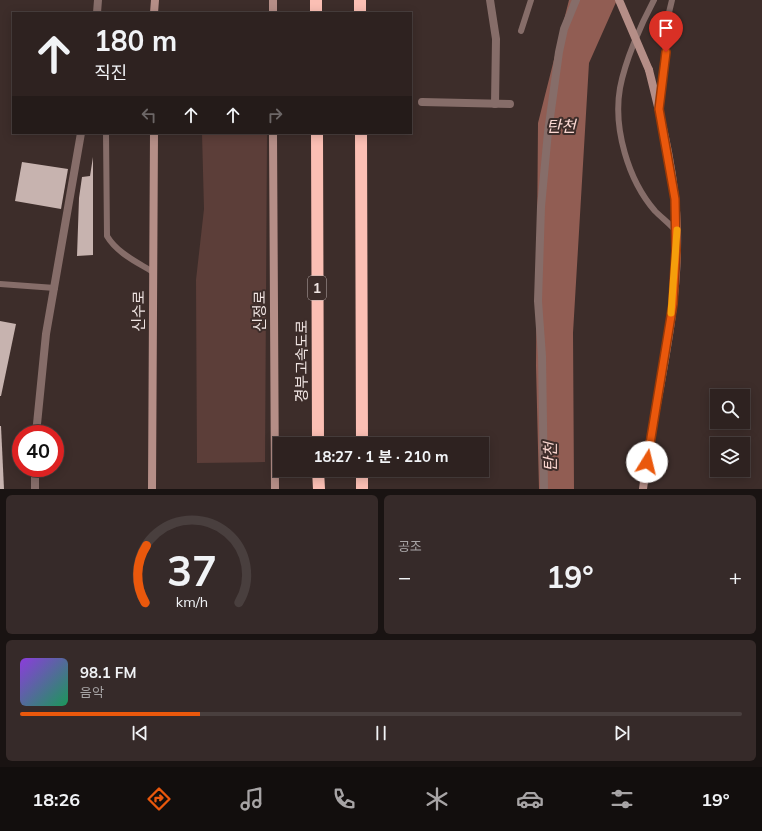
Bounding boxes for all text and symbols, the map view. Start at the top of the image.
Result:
pin [649,11,683,52]
icon: arrive [655,17,677,39]
text: 180 m [94,23,177,58]
icon: ahead [28,28,80,80]
text: 직진 [94,61,127,84]
icon: left [138,104,160,126]
icon: ahead [180,104,202,126]
icon: ahead [222,104,244,126]
icon: right [264,104,286,126]
water label: 탄천 [546,116,578,136]
road number: 1 [308,276,326,300]
street label: 신수로 [129,290,148,332]
street label: 신정로 [250,290,269,332]
street label: 경부고속도로 [292,320,311,402]
map controls [710,389,750,477]
button: search [710,389,750,429]
speed limit sign: 40 [12,425,64,477]
button: layers [710,437,750,477]
water label: 탄천 [540,440,560,472]
position arrow [626,441,668,483]
text: 18:27 · 1 분 · 210 m [313,447,449,466]
text: 공조 [398,538,422,554]
text: 37 [167,543,217,595]
text: 19° [546,558,594,596]
text: − [398,563,411,591]
text: + [729,563,742,591]
text: km/h [176,592,208,610]
text: 98.1 FM [80,663,136,682]
text: 음악 [80,684,104,700]
icon: previous [129,722,151,744]
icon: pause [370,722,392,744]
icon: next [611,722,633,744]
icon: directions [145,785,173,813]
icon: music [238,785,266,813]
icon: phone [330,785,358,813]
icon: climate [423,785,451,813]
icon: car [516,785,544,813]
icon: filters [608,785,636,813]
text: 18:26 [32,788,80,811]
text: 19° [701,788,730,811]

